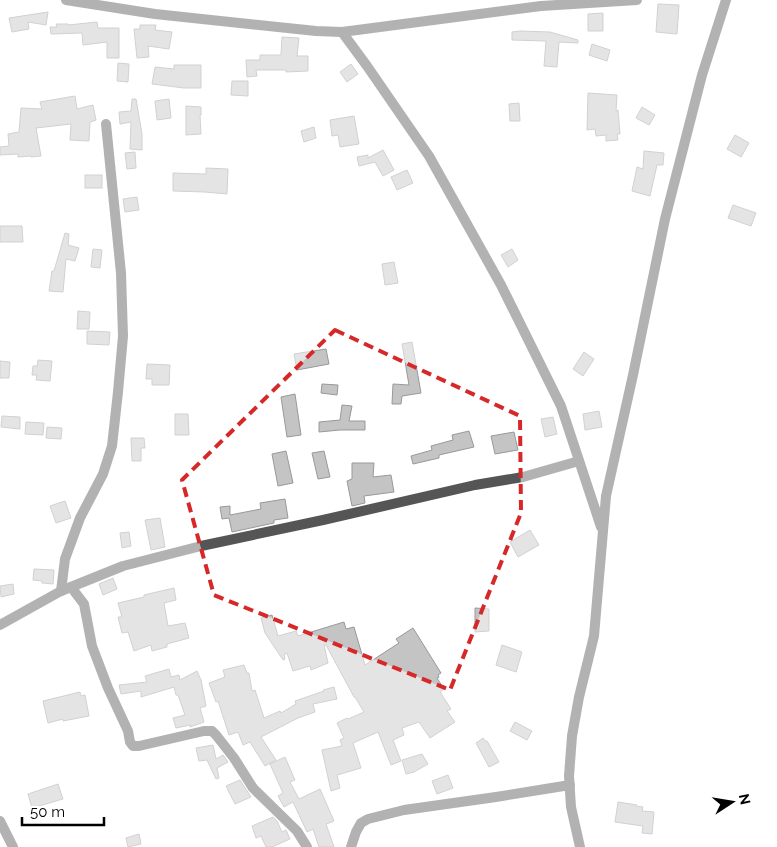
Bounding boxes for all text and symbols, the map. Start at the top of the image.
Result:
north arrow [707,777,757,827]
text: N [736,792,754,806]
scale bar [22,794,105,826]
text: 50 m [30,803,65,821]

